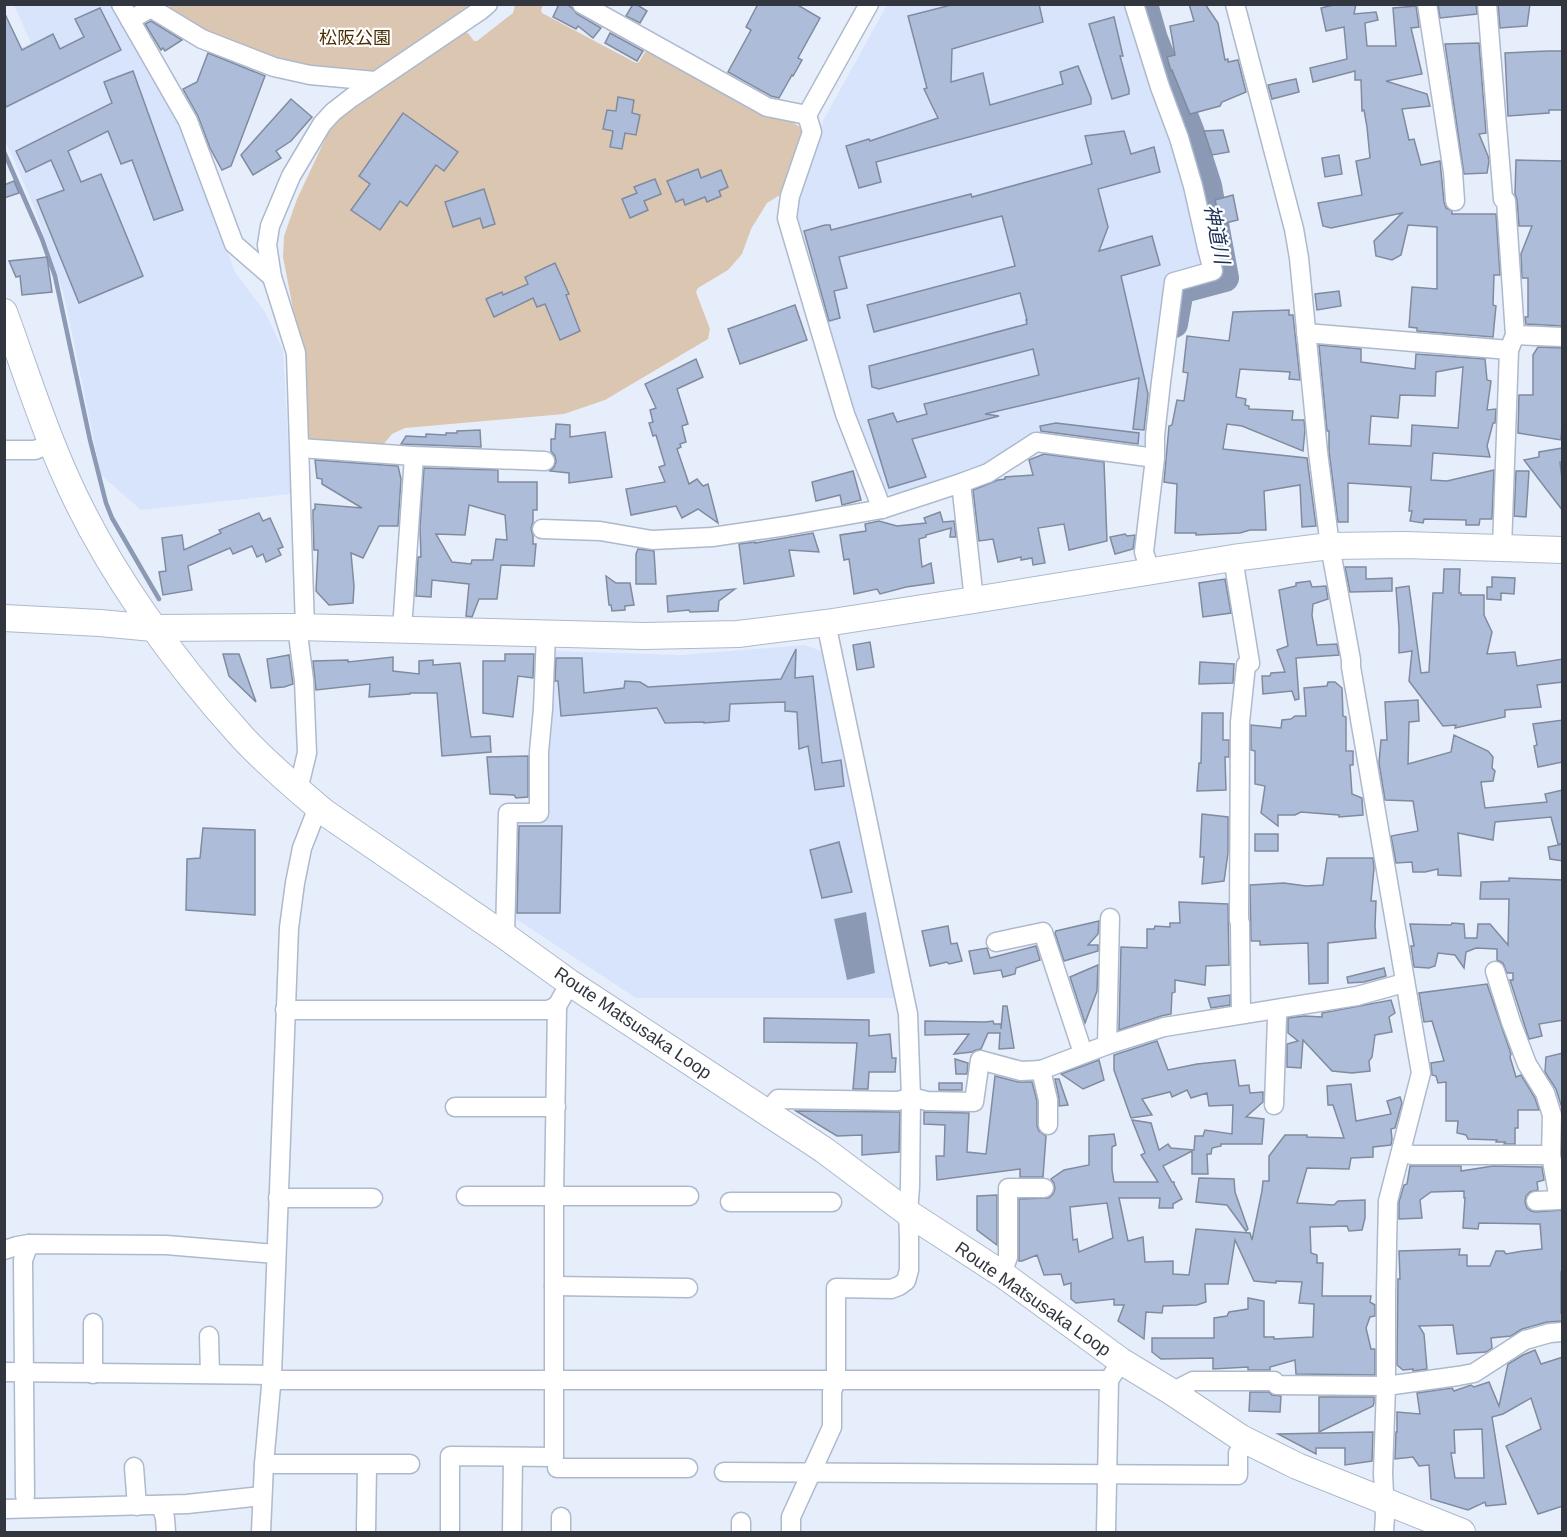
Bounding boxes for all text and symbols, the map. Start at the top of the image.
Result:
park label: 松阪公園 [319,28,391,48]
water label: 神道川 [1200,202,1234,268]
street label: Route Matsusaka Loop [551,963,715,1083]
street label: Route Matsusaka Loop [951,1238,1115,1360]

